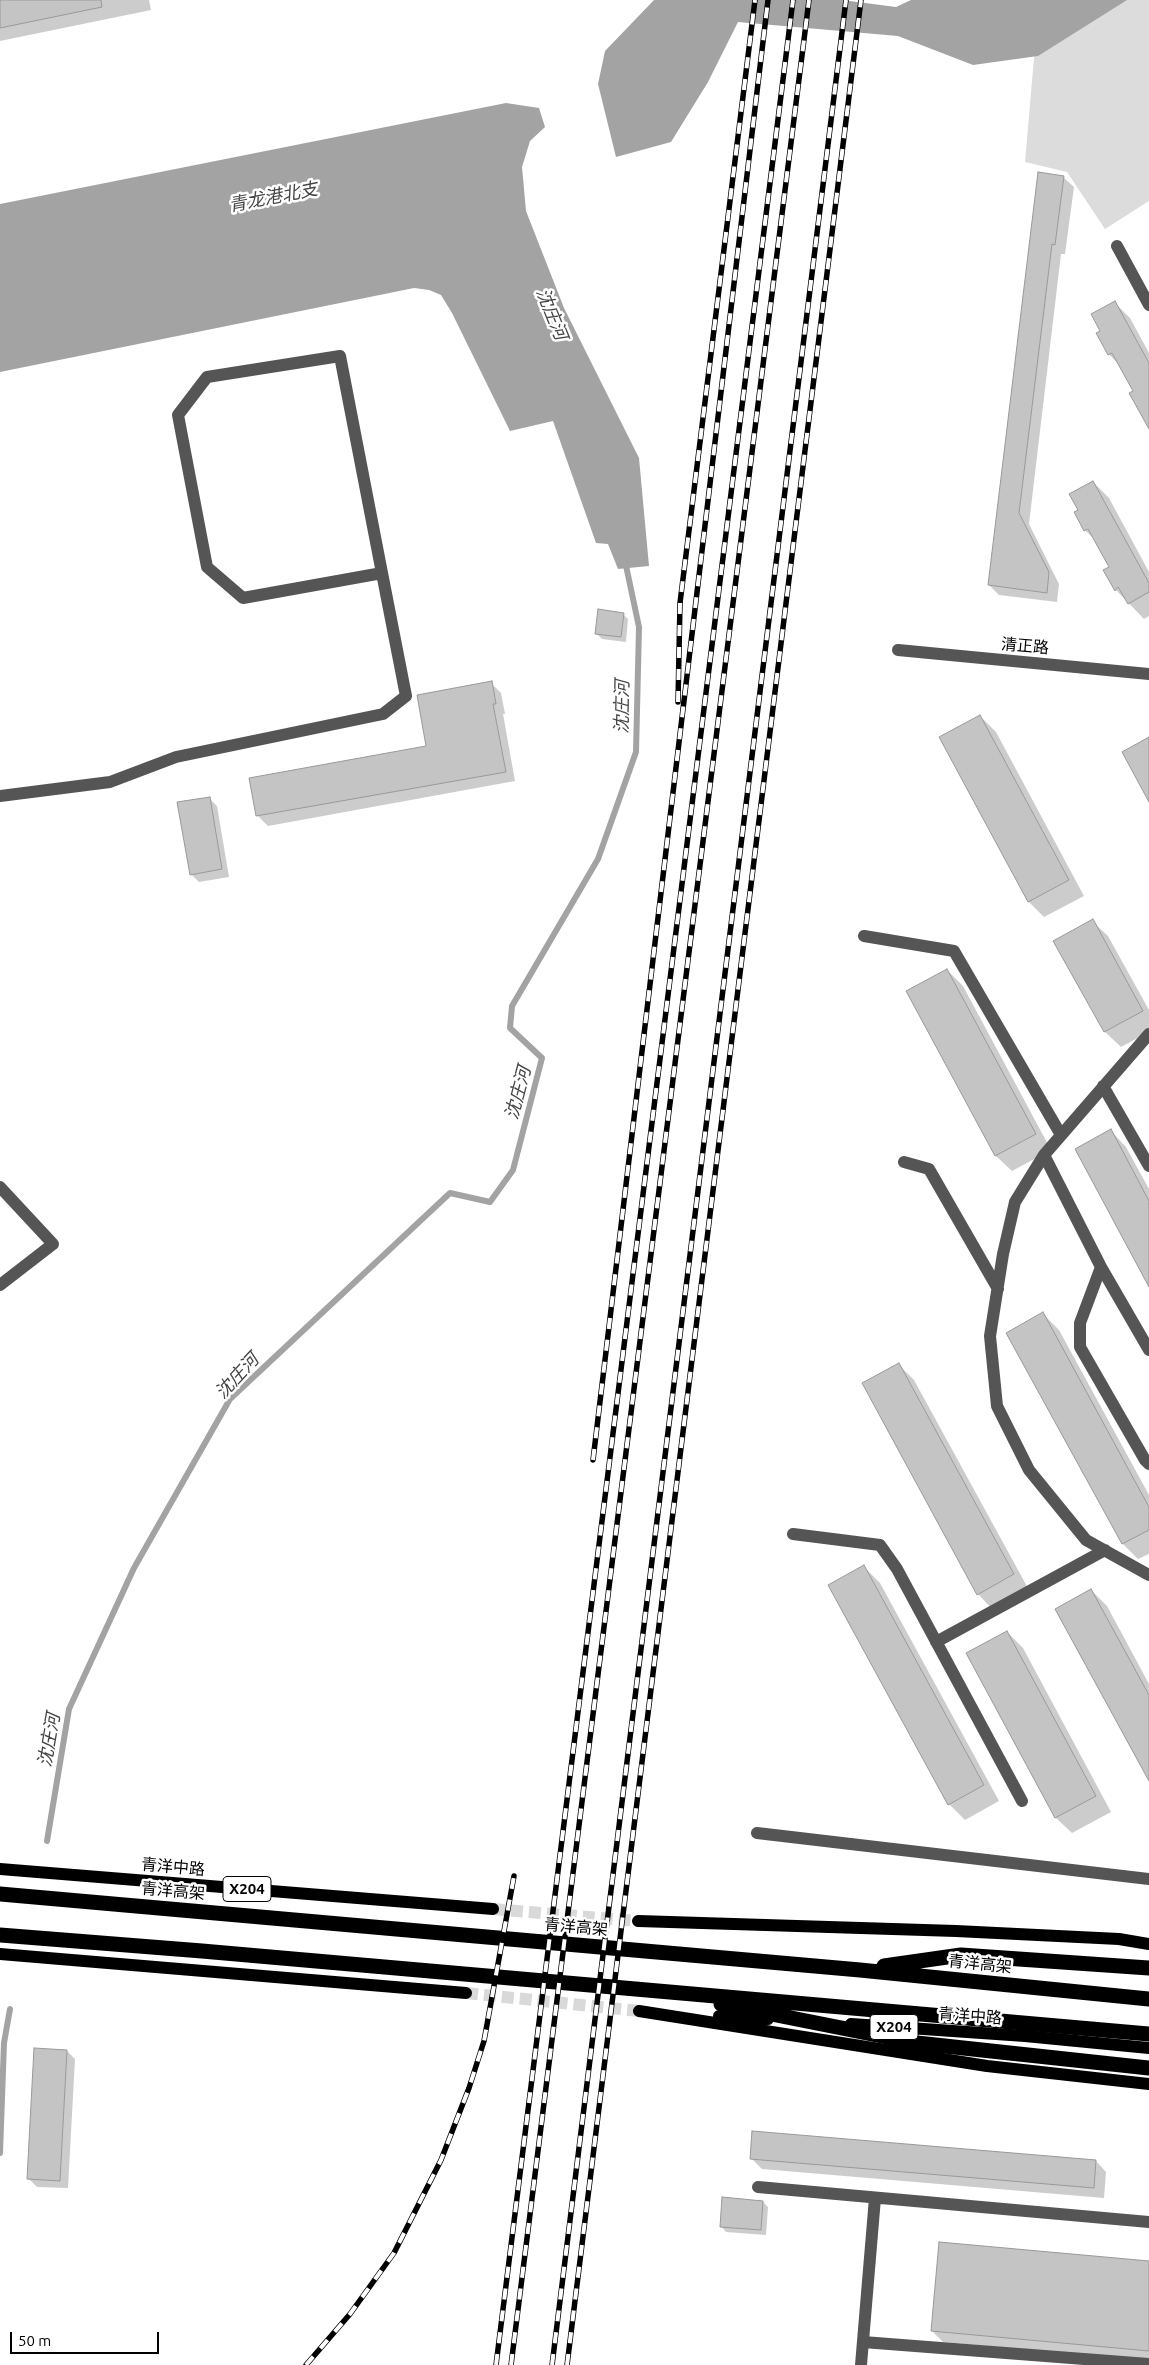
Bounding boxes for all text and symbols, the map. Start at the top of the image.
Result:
water label: 青龙港北支 [227,178,319,216]
water label: 沈庄河 [532,285,572,343]
street label: 清正路 [1000,634,1050,658]
water label: 沈庄河 [611,680,633,734]
water label: 沈庄河 [501,1064,535,1122]
water label: 沈庄河 [211,1349,263,1403]
water label: 沈庄河 [34,1712,64,1768]
street label: 青洋中路 [140,1855,206,1879]
road number: X204 [223,1876,271,1902]
street label: 青洋高架 [140,1879,206,1903]
street label: 青洋高架 [543,1915,609,1939]
street label: 青洋高架 [947,1951,1013,1977]
street label: 青洋中路 [937,2004,1003,2028]
road number: X204 [870,2014,918,2040]
scale bar [12,2322,161,2354]
text: 50 m [18,2332,51,2349]

